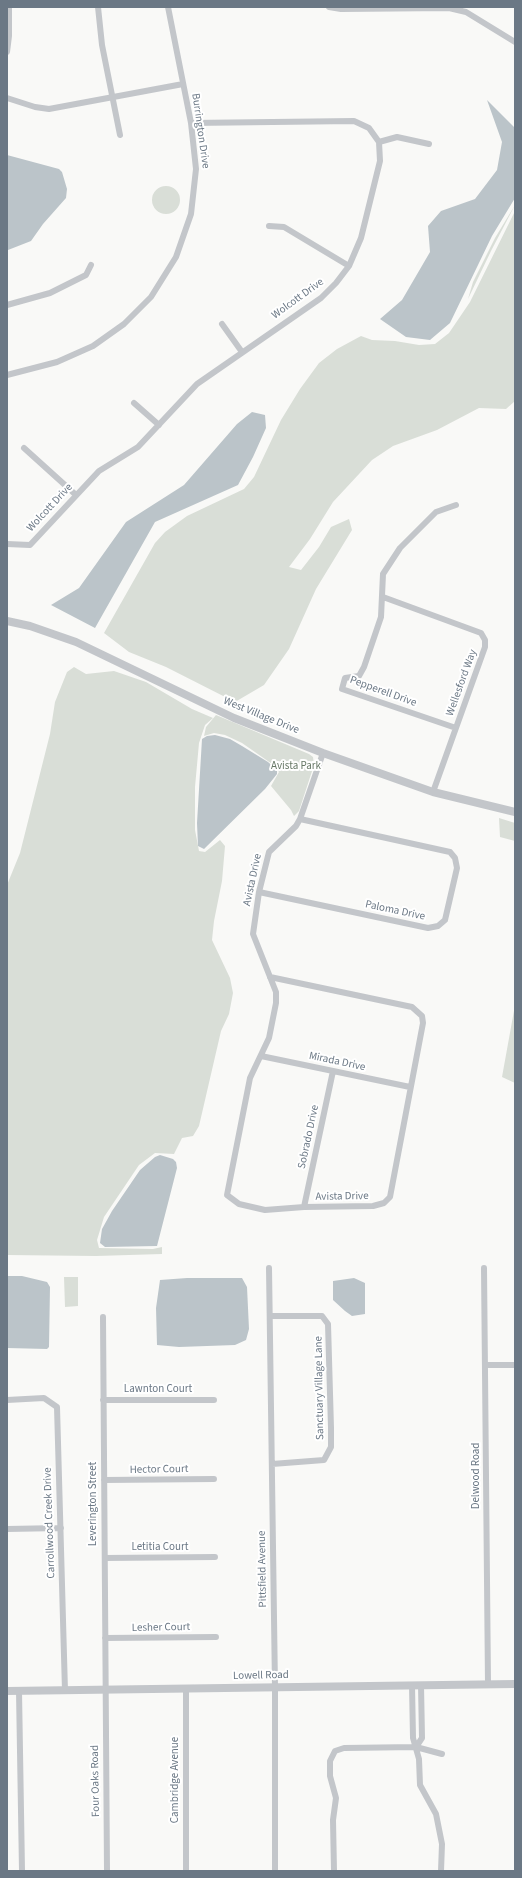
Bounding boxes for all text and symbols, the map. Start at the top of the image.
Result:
street label: Burrington Drive [188,92,212,170]
street label: Wolcott Drive [269,276,327,322]
street label: Wolcott Drive [24,481,76,535]
street label: Wellesford Way [444,648,480,718]
street label: Pepperell Drive [348,674,418,710]
street label: West Village Drive [221,695,301,737]
park label: Avista Park [271,760,321,774]
street label: Avista Drive [241,853,265,907]
street label: Paloma Drive [364,898,426,924]
street label: Mirada Drive [308,1050,366,1074]
street label: Sobrado Drive [296,1104,322,1170]
street label: Avista Drive [315,1190,369,1204]
street label: Sanctuary Village Lane [312,1336,328,1440]
street label: Lawnton Court [124,1383,192,1397]
street label: Delwood Road [470,1443,484,1509]
street label: Leverington Street [87,1462,101,1546]
street label: Hector Court [129,1463,189,1477]
street label: Carrollwood Creek Drive [41,1467,59,1579]
street label: Pittsfield Avenue [256,1530,270,1608]
street label: Letitia Court [132,1541,188,1555]
street label: Lesher Court [132,1621,190,1635]
street label: Lowell Road [233,1669,289,1683]
street label: Cambridge Avenue [169,1737,183,1823]
street label: Four Oaks Road [89,1745,103,1817]

